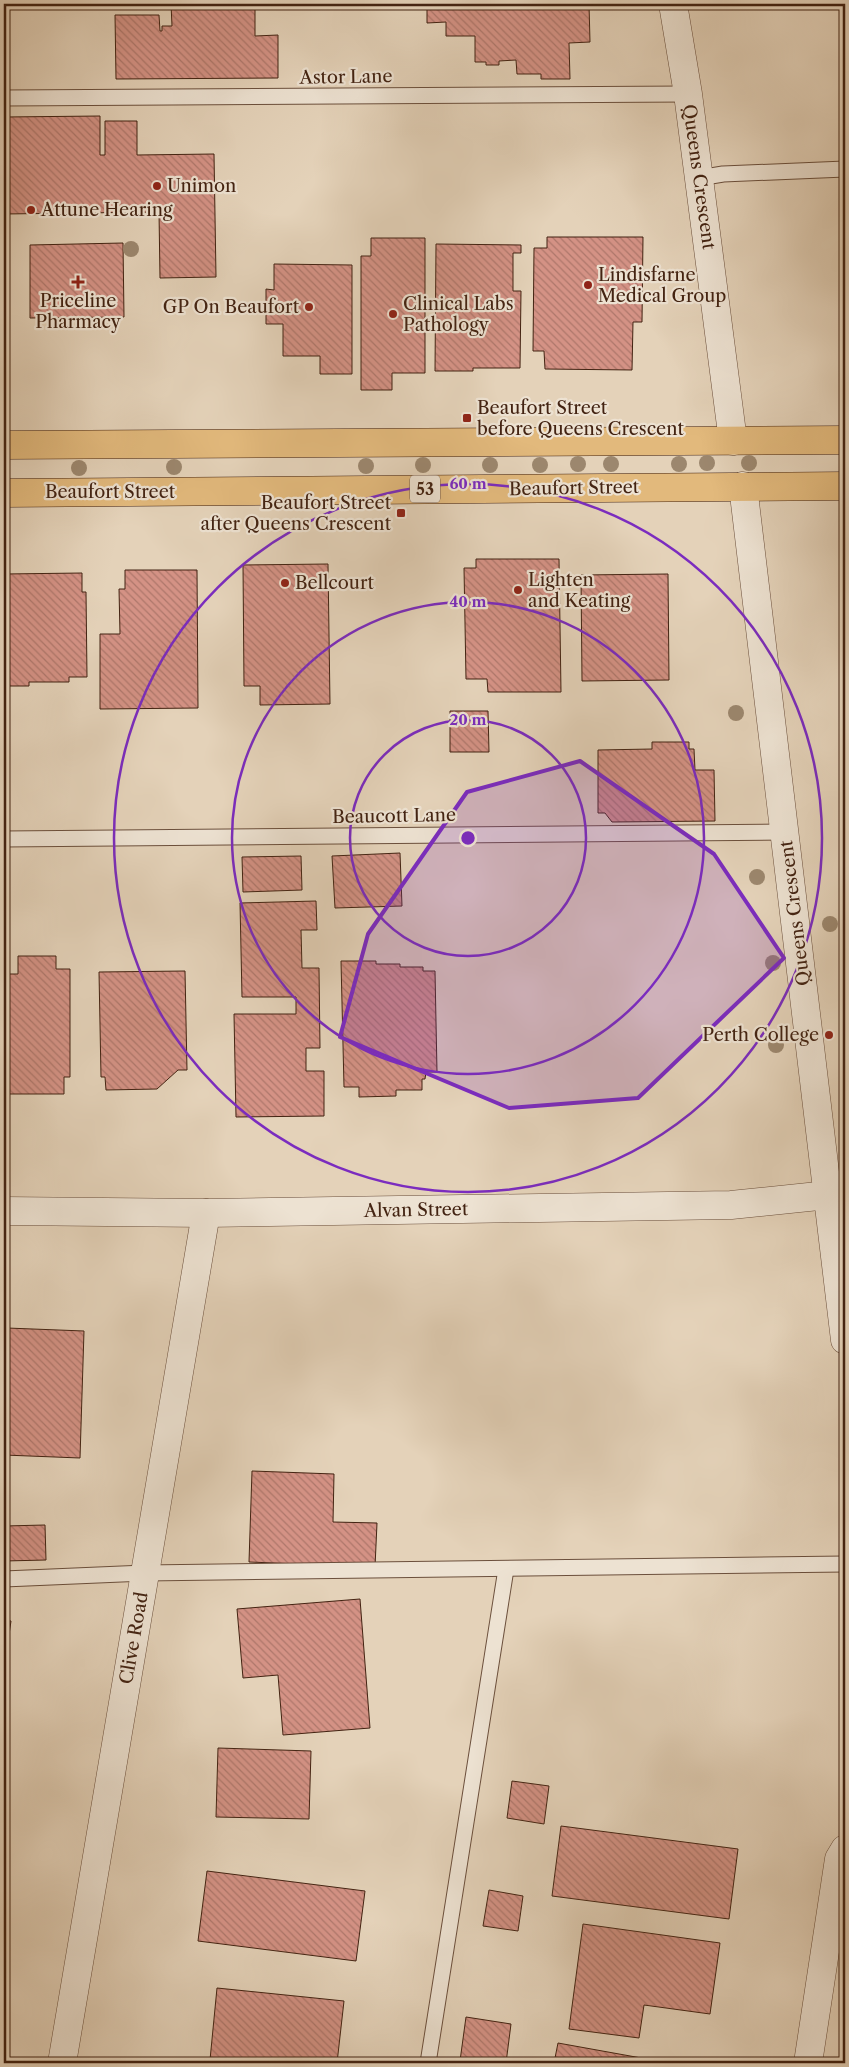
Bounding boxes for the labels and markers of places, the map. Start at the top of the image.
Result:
place label: Unimon [167,175,236,197]
marker: Unimon [151,180,163,192]
place label: Attune Hearing [40,199,173,221]
marker: Attune Hearing [25,204,37,216]
place label: Lindisfarne Medical Group [598,264,726,307]
marker: Priceline Pharmacy [72,276,84,288]
marker: Lindisfarne Medical Group [582,279,594,291]
place label: Priceline Pharmacy [35,290,122,333]
place label: Clinical Labs Pathology [403,293,514,336]
place label: GP On Beaufort [163,296,300,318]
marker: GP On Beaufort [303,301,315,313]
marker: Clinical Labs Pathology [387,308,399,320]
place label: Beaufort Street before Queens Crescent [477,397,684,440]
marker: Beaufort Street before Queens Crescent [461,412,473,424]
place label: Beaufort Street after Queens Crescent [201,492,392,535]
marker: Beaufort Street after Queens Crescent [395,507,407,519]
place label: Lighten and Keating [528,569,631,612]
place label: Bellcourt [295,572,374,594]
marker: Bellcourt [279,577,291,589]
marker: Lighten and Keating [512,584,524,596]
centre of rings [459,829,477,847]
place label: Perth College [702,1024,819,1046]
marker: Perth College [823,1029,835,1041]

